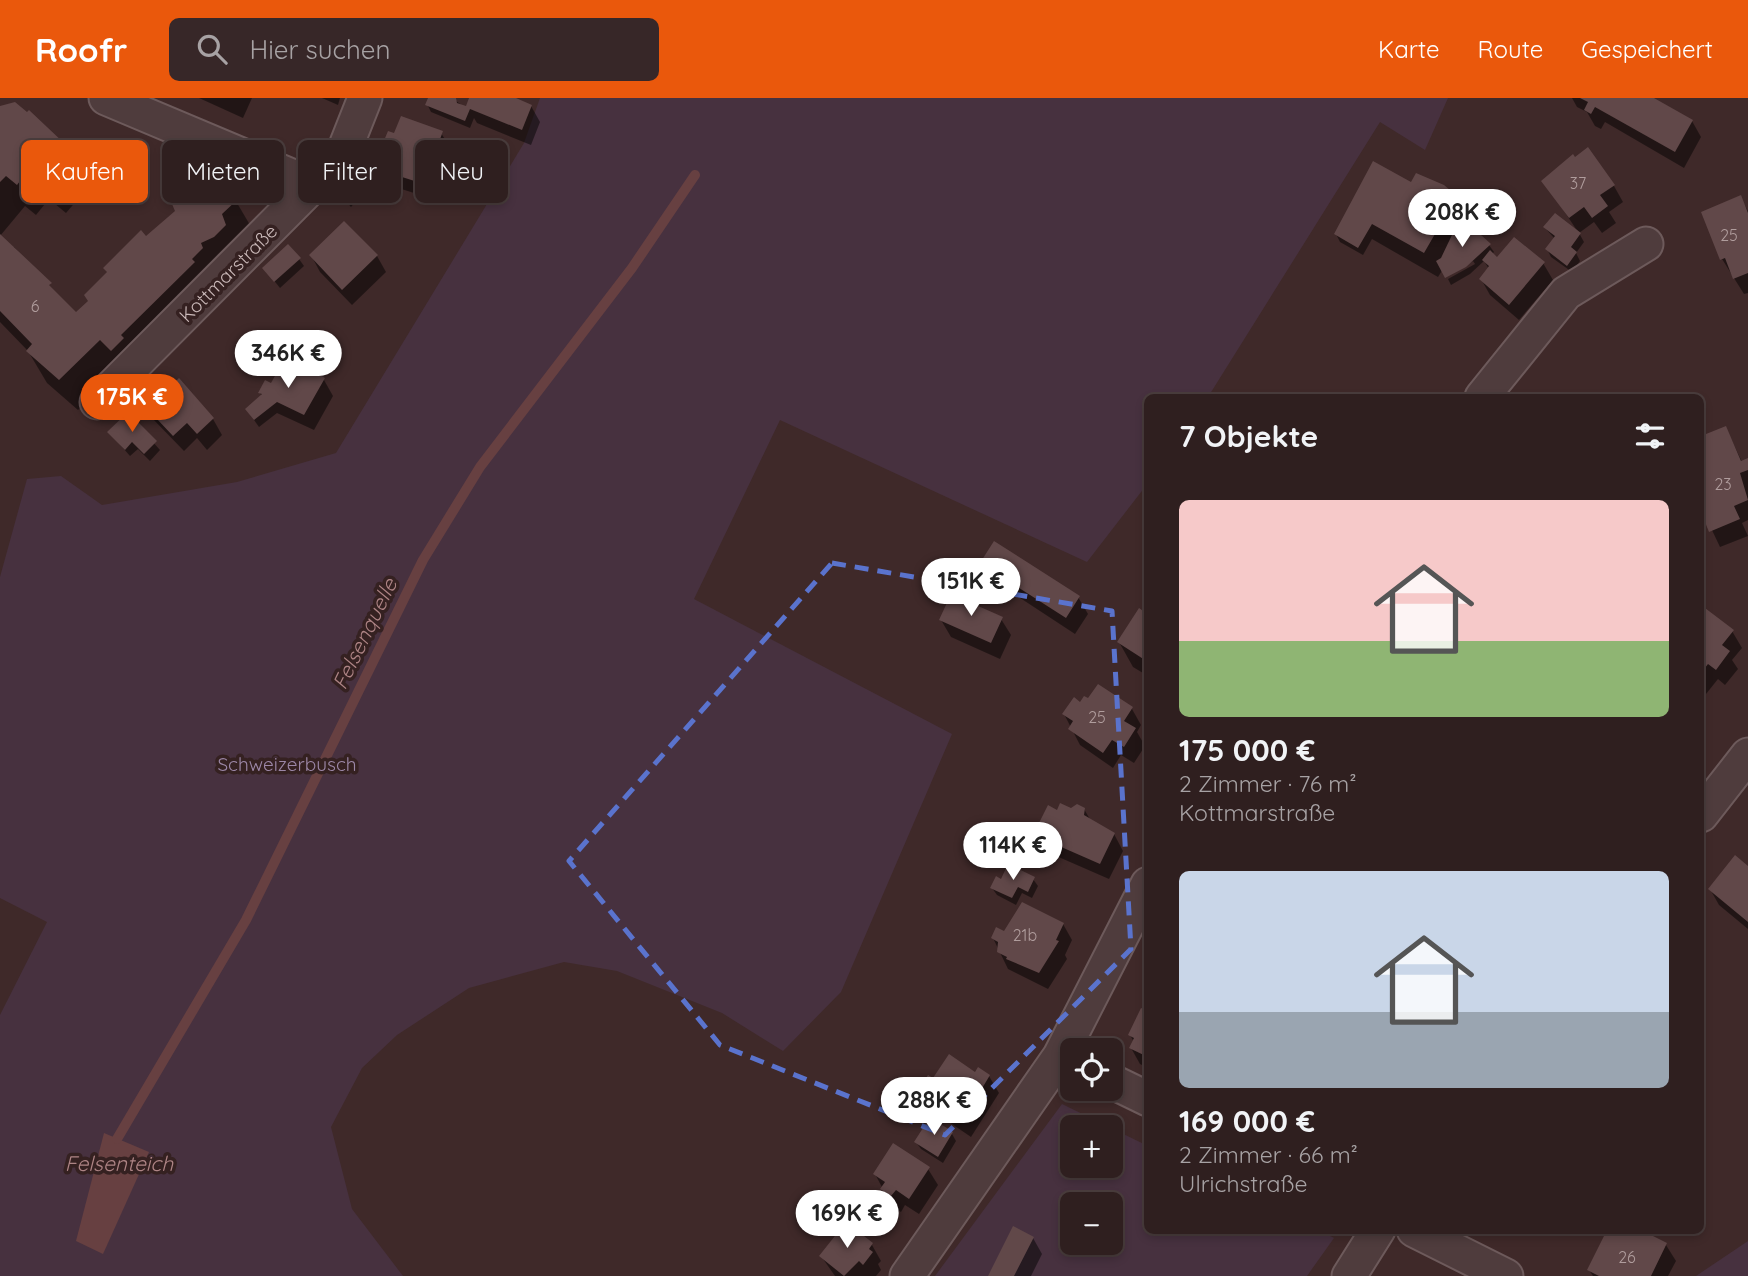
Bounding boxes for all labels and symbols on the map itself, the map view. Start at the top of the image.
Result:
house number: 37 [1570,173,1586,193]
pin: 208K € [1405,190,1519,249]
street label: Kottmarstraße [174,219,282,327]
house number: 25 [1720,225,1738,245]
house number: 6 [31,296,40,316]
pin: 346K € [231,330,345,390]
pin: 175K € [75,374,189,434]
house number: 23 [1714,474,1732,494]
pin: 151K € [914,559,1028,618]
water label: Felsenquelle [326,573,403,693]
house number: 25 [1088,707,1106,727]
park label: Schweizerbusch [217,752,357,776]
pin: 114K € [956,822,1070,882]
house number: 21b [1013,925,1037,945]
pin: 288K € [877,1077,991,1137]
water label: Felsenteich [65,1150,174,1176]
pin: 169K € [790,1190,904,1250]
house number: 26 [1618,1247,1636,1267]

